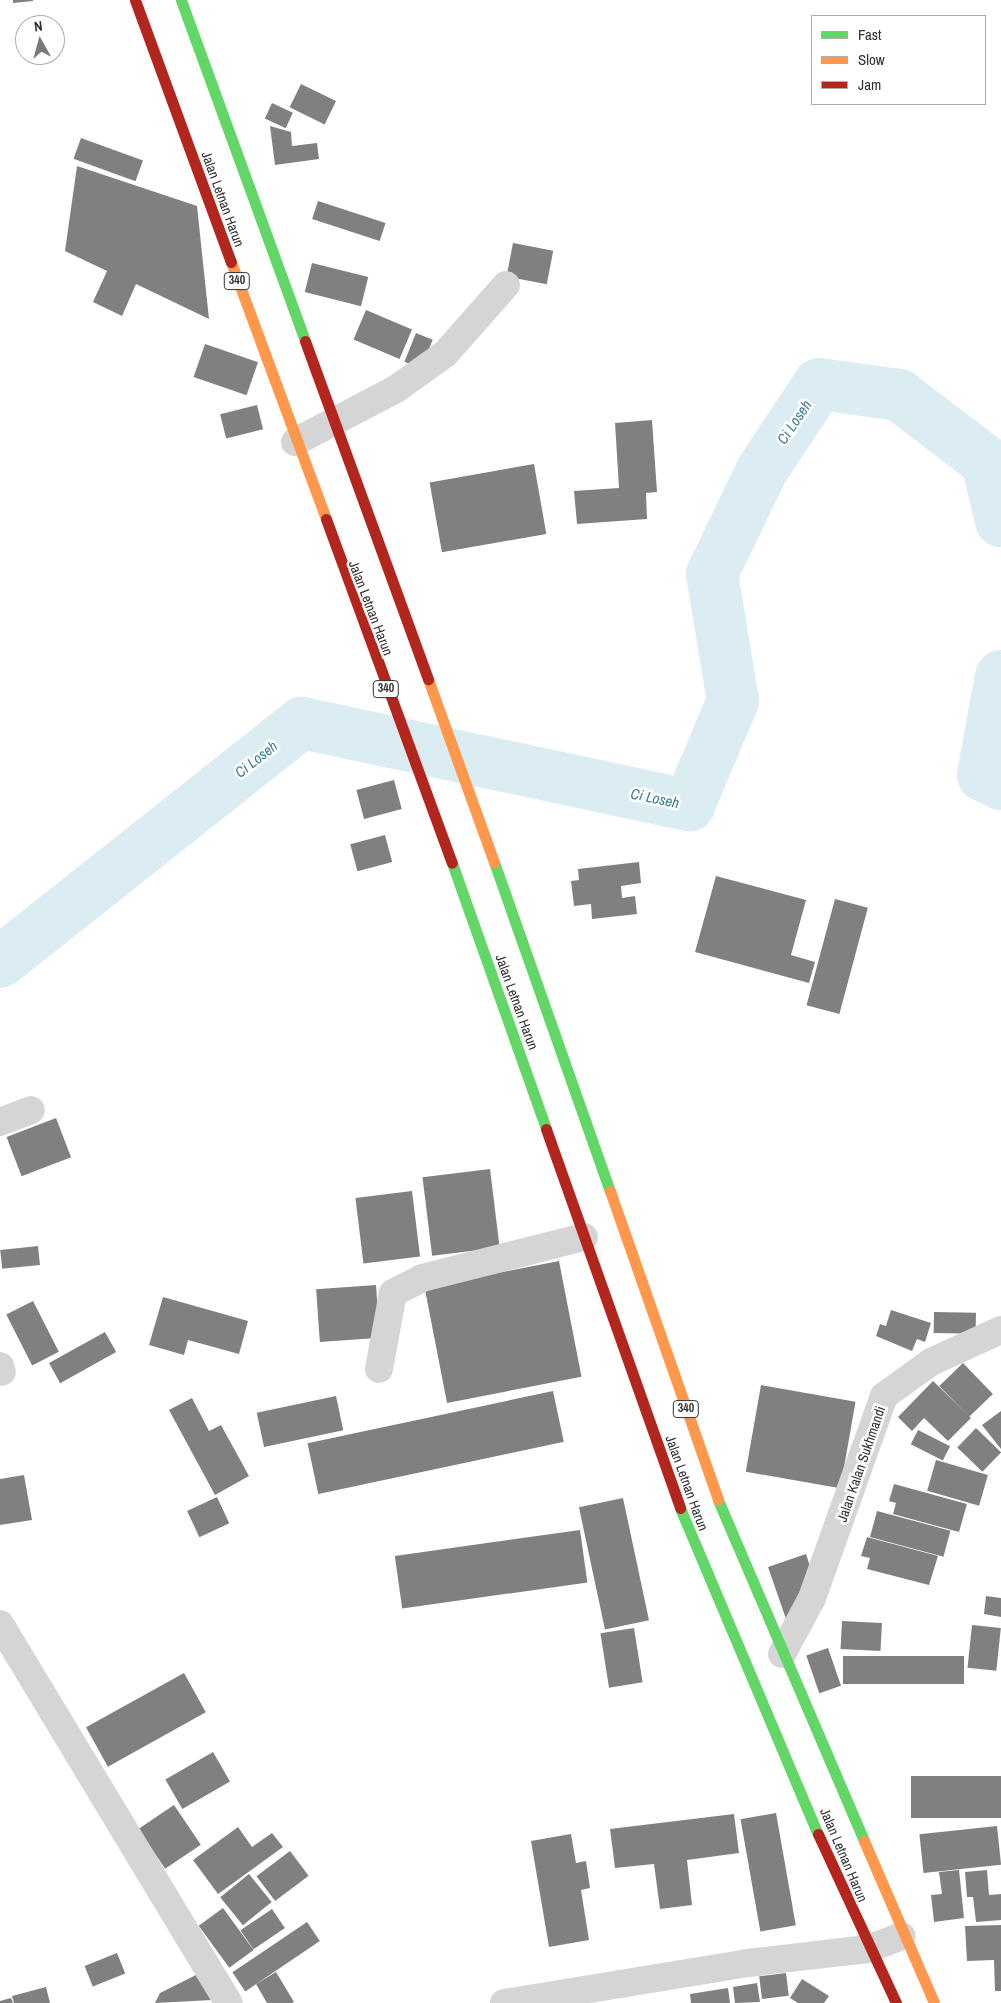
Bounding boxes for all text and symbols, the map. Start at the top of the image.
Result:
north arrow [15,15,65,65]
legend [811,15,986,105]
text: N [33,17,44,36]
text: Fast [858,24,881,45]
text: Slow [858,49,885,70]
text: Jam [858,74,881,95]
street label: Jalan Letnan Harun [198,149,248,249]
road number: 340 [223,272,251,290]
water label: Ci Loseh [773,397,815,447]
street label: Jalan Letnan Harun [345,558,397,658]
road number: 340 [372,680,400,699]
water label: Ci Loseh [231,737,281,781]
water label: Ci Loseh [629,784,681,812]
street label: Jalan Letnan Harun [492,952,542,1052]
road number: 340 [672,1400,700,1418]
street label: Jalan Kalan Sukhmandi [833,1404,889,1524]
street label: Jalan Letnan Harun [662,1433,712,1533]
street label: Jalan Letnan Harun [817,1806,871,1904]

